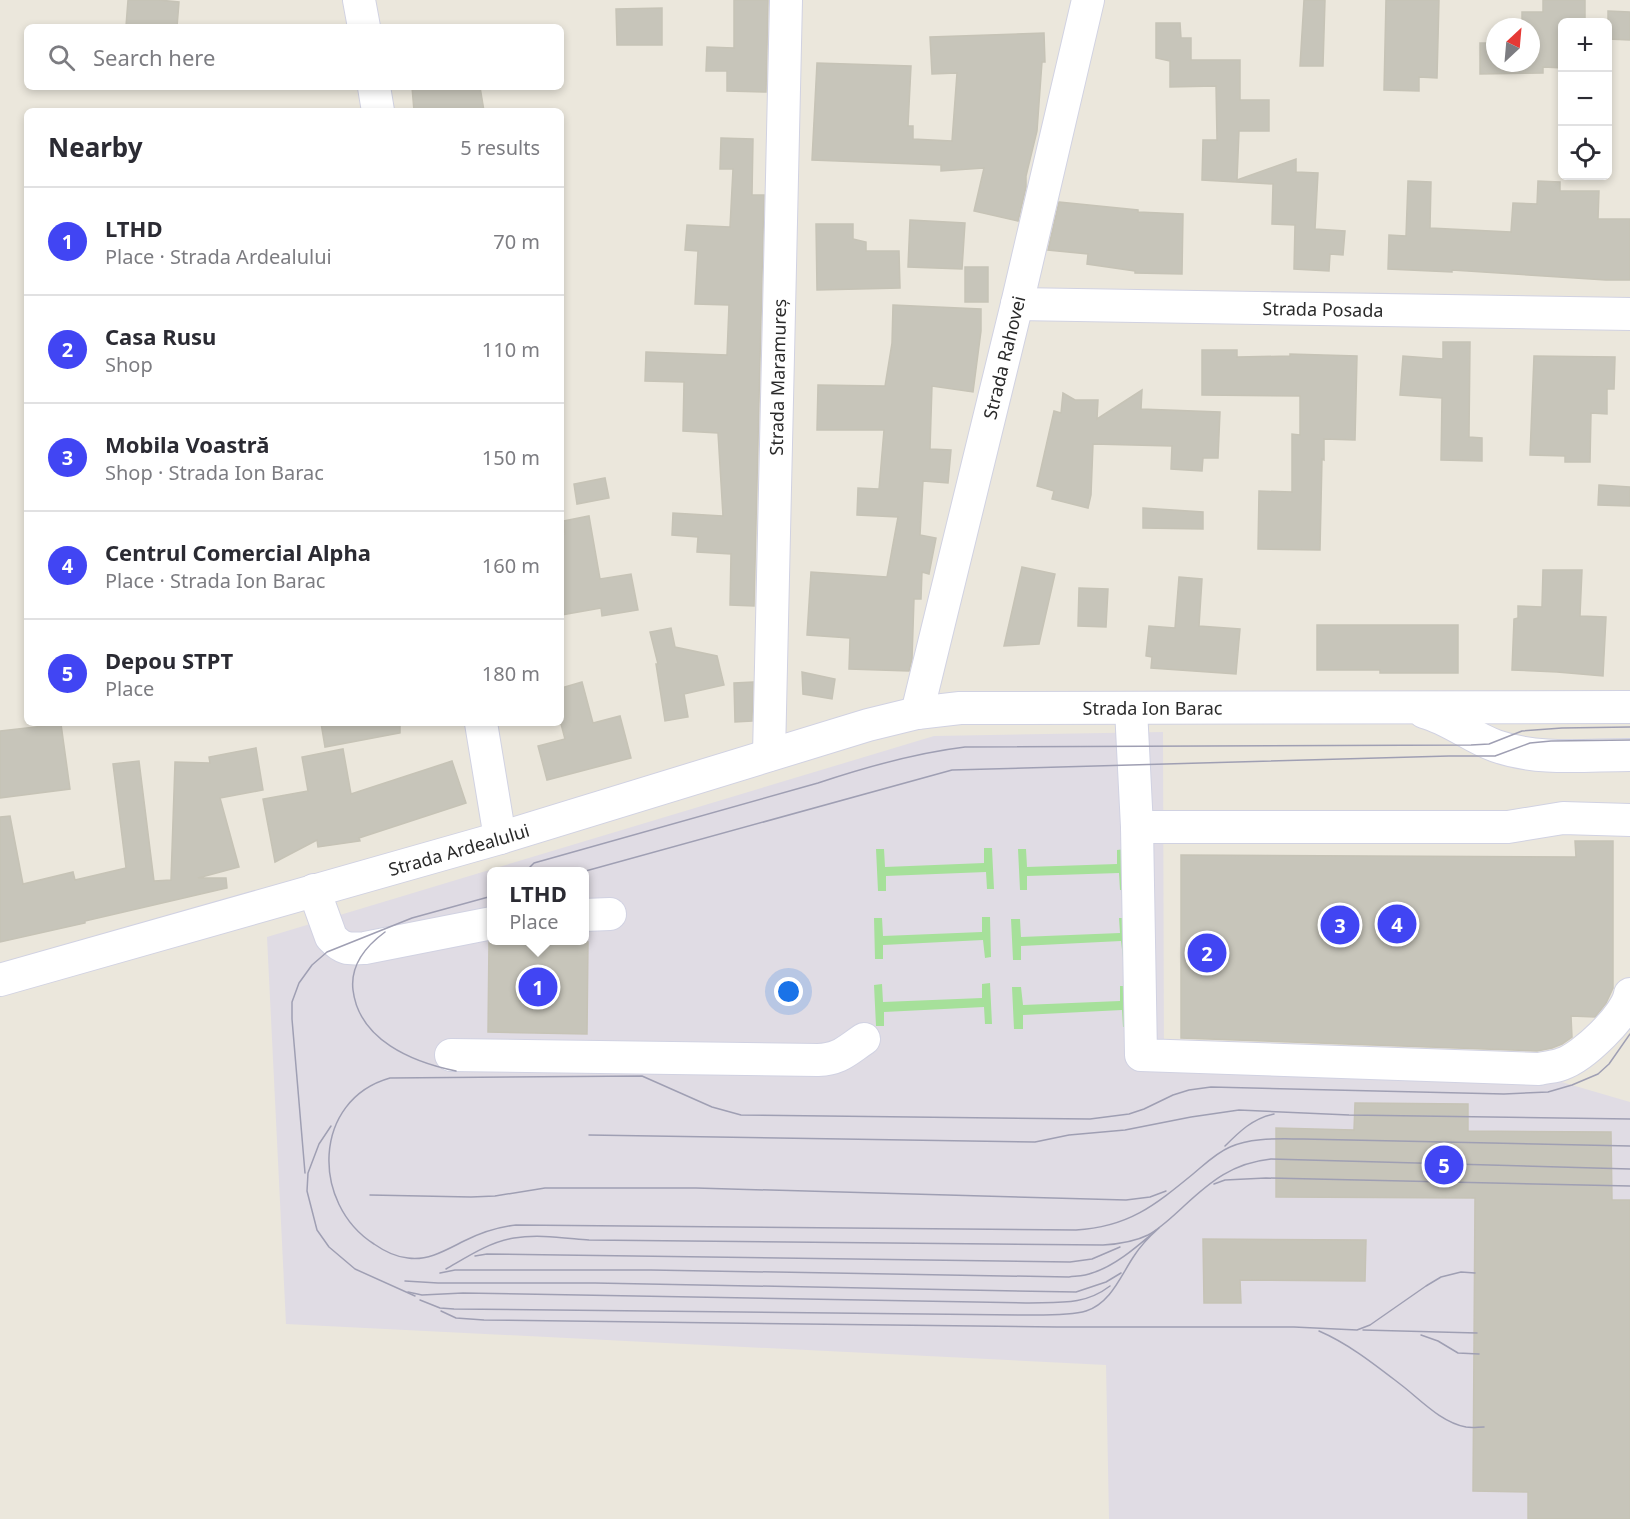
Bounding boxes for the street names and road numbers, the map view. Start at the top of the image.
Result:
street label: Strada Rahovei [977,293,1031,422]
street label: Strada Posada [1262,296,1384,322]
street label: Strada Maramureș [764,298,791,456]
street label: Strada Ion Barac [1083,696,1223,720]
street label: Strada Ardealului [386,818,532,881]

